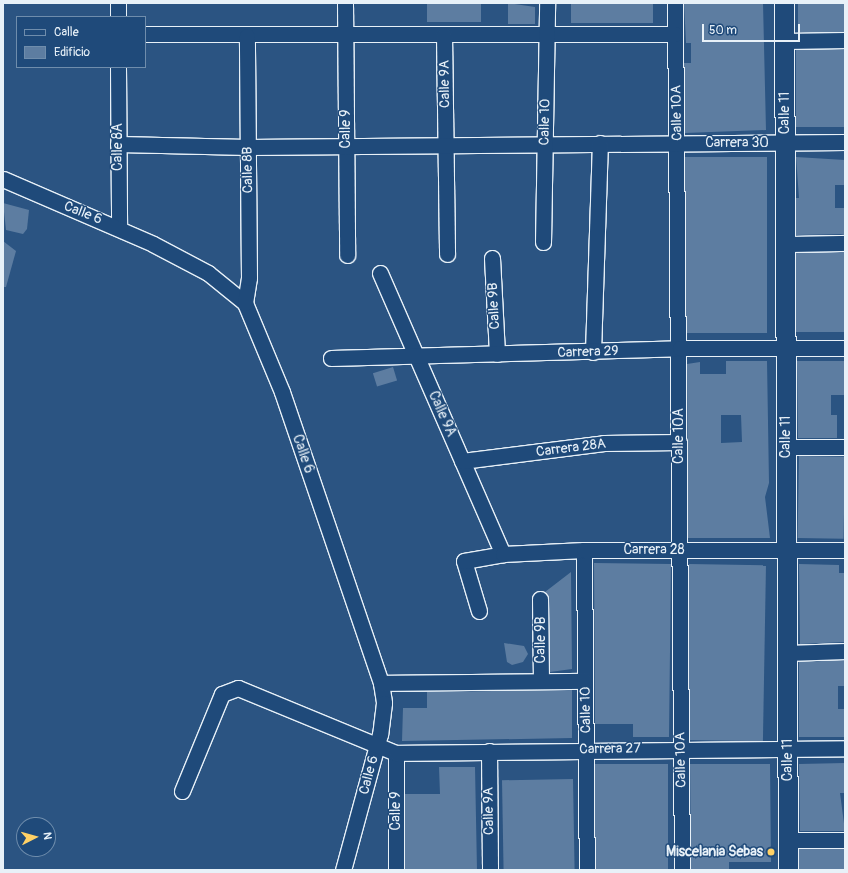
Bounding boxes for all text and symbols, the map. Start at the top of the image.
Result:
legend [16,16,146,68]
scale bar [704,16,802,42]
text: 50 m [709,23,737,38]
text: Calle [54,25,79,40]
text: Edificio [54,45,90,60]
street label: Calle 9A [436,60,454,108]
street label: Calle 10A [668,85,686,141]
street label: Calle 11 [777,92,793,134]
street label: Calle 10 [536,98,554,146]
street label: Calle 9 [338,110,354,148]
street label: Calle 8A [110,123,126,171]
street label: Carrera 30 [705,135,769,151]
street label: Calle 8B [239,146,257,194]
street label: Calle 6 [61,198,105,228]
street label: Calle 9B [484,282,504,330]
street label: Carrera 29 [557,343,619,361]
street label: Calle 9A [425,389,459,439]
street label: Calle 10A [671,408,687,464]
street label: Calle 11 [778,416,794,458]
street label: Calle 6 [289,432,317,476]
street label: Carrera 28A [535,435,607,461]
street label: Carrera 28 [623,542,685,558]
street label: Calle 9B [533,617,549,663]
street label: Calle 10 [577,686,595,734]
street label: Calle 10A [672,732,690,788]
street label: Calle 11 [780,739,796,781]
street label: Carrera 27 [579,740,641,758]
street label: Calle 6 [356,754,382,796]
street label: Calle 9A [480,787,498,835]
street label: Calle 9 [388,792,404,830]
north arrow [16,817,56,857]
text: N [41,831,54,840]
place label: Miscelania Sebas [666,844,763,860]
marker: Miscelania Sebas [766,847,776,857]

